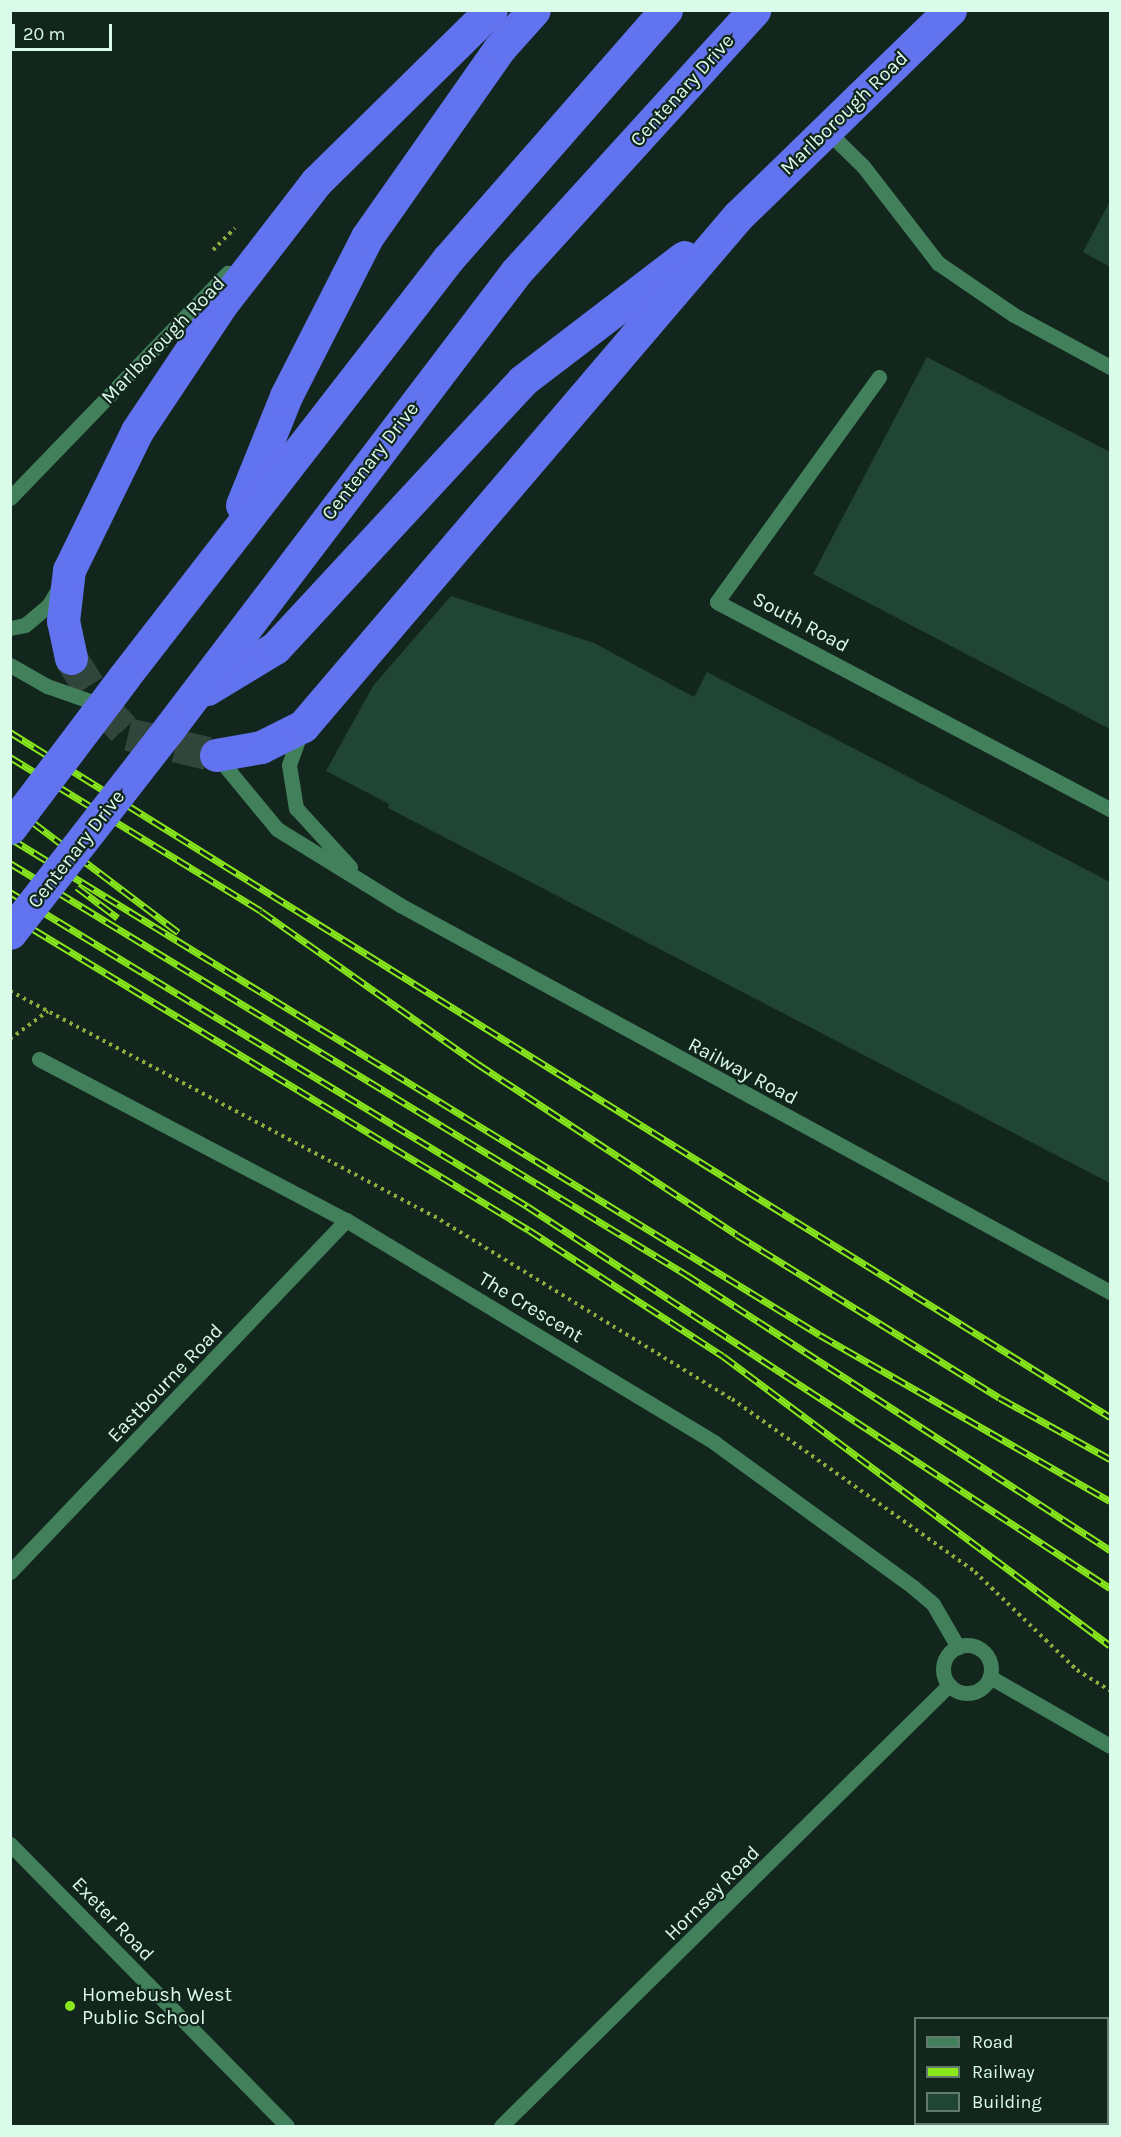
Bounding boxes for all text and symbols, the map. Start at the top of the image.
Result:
scale bar [15,12,116,50]
text: 20 m [23,23,65,45]
street label: Centenary Drive [625,29,739,151]
street label: Marlborough Road [775,46,913,180]
street label: Marlborough Road [96,271,230,409]
street label: Centenary Drive [316,397,424,525]
street label: South Road [749,587,853,657]
street label: Centenary Drive [22,785,130,913]
street label: Railway Road [684,1032,802,1110]
street label: The Crescent [474,1266,588,1348]
street label: Eastbourne Road [102,1319,228,1447]
street label: Hornsey Road [660,1841,764,1945]
street label: Exeter Road [67,1872,159,1966]
place label: Homebush West Public School [82,1982,232,2029]
marker: Homebush West Public School [63,1999,77,2013]
legend [914,2017,1109,2125]
text: Road [972,2031,1013,2053]
text: Railway [972,2061,1035,2083]
text: Building [972,2091,1042,2113]

